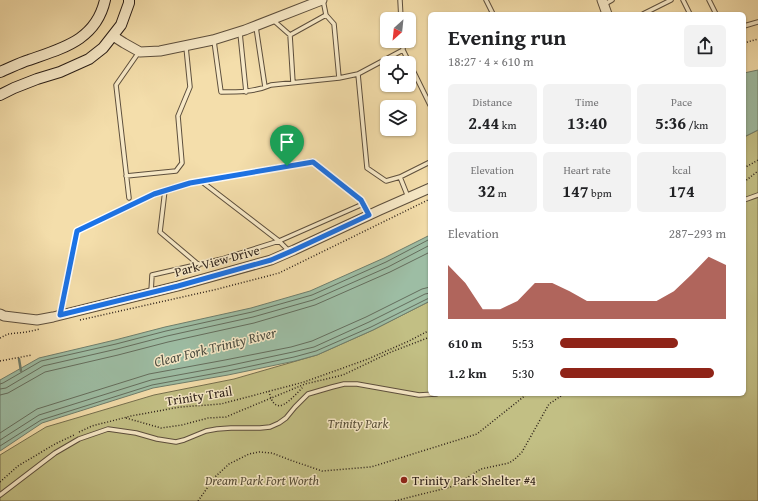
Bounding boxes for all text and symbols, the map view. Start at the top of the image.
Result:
north arrow [380,12,416,48]
map controls [380,12,416,136]
text: Evening run [448,21,566,53]
button: share [684,25,726,67]
text: 18:27 · 4 × 610 m [448,52,534,71]
button: locate [380,56,416,92]
text: Distance [473,94,512,110]
text: Time [575,94,599,110]
text: Pace [671,94,692,110]
button: layers [380,100,416,136]
text: 2.44 [468,110,499,135]
text: 13:40 [567,110,607,135]
text: 5:36 [655,110,686,135]
text: km [499,117,516,133]
text: /km [686,117,708,133]
pin [270,125,304,166]
icon: arrive [276,131,298,153]
text: Elevation [471,162,514,178]
text: Heart rate [563,162,611,178]
text: kcal [672,162,691,178]
text: 32 [478,178,495,203]
text: 147 [562,178,589,203]
text: 174 [668,178,695,203]
text: m [495,185,507,201]
text: bpm [589,185,612,201]
text: Elevation [448,224,499,243]
text: 287–293 m [669,224,726,243]
street label: Park View Drive [172,241,262,281]
water label: Clear Fork Trinity River [152,322,279,372]
text: 610 m [448,334,482,353]
text: 5:53 [512,334,534,353]
text: 1.2 km [448,364,487,383]
text: 5:30 [512,364,534,383]
street label: Trinity Trail [164,381,234,411]
park label: Trinity Park [328,414,388,433]
park label: Dream Park Fort Worth [204,471,320,490]
place label: Trinity Park Shelter #4 [412,471,536,490]
marker: Trinity Park Shelter #4 [399,475,409,485]

